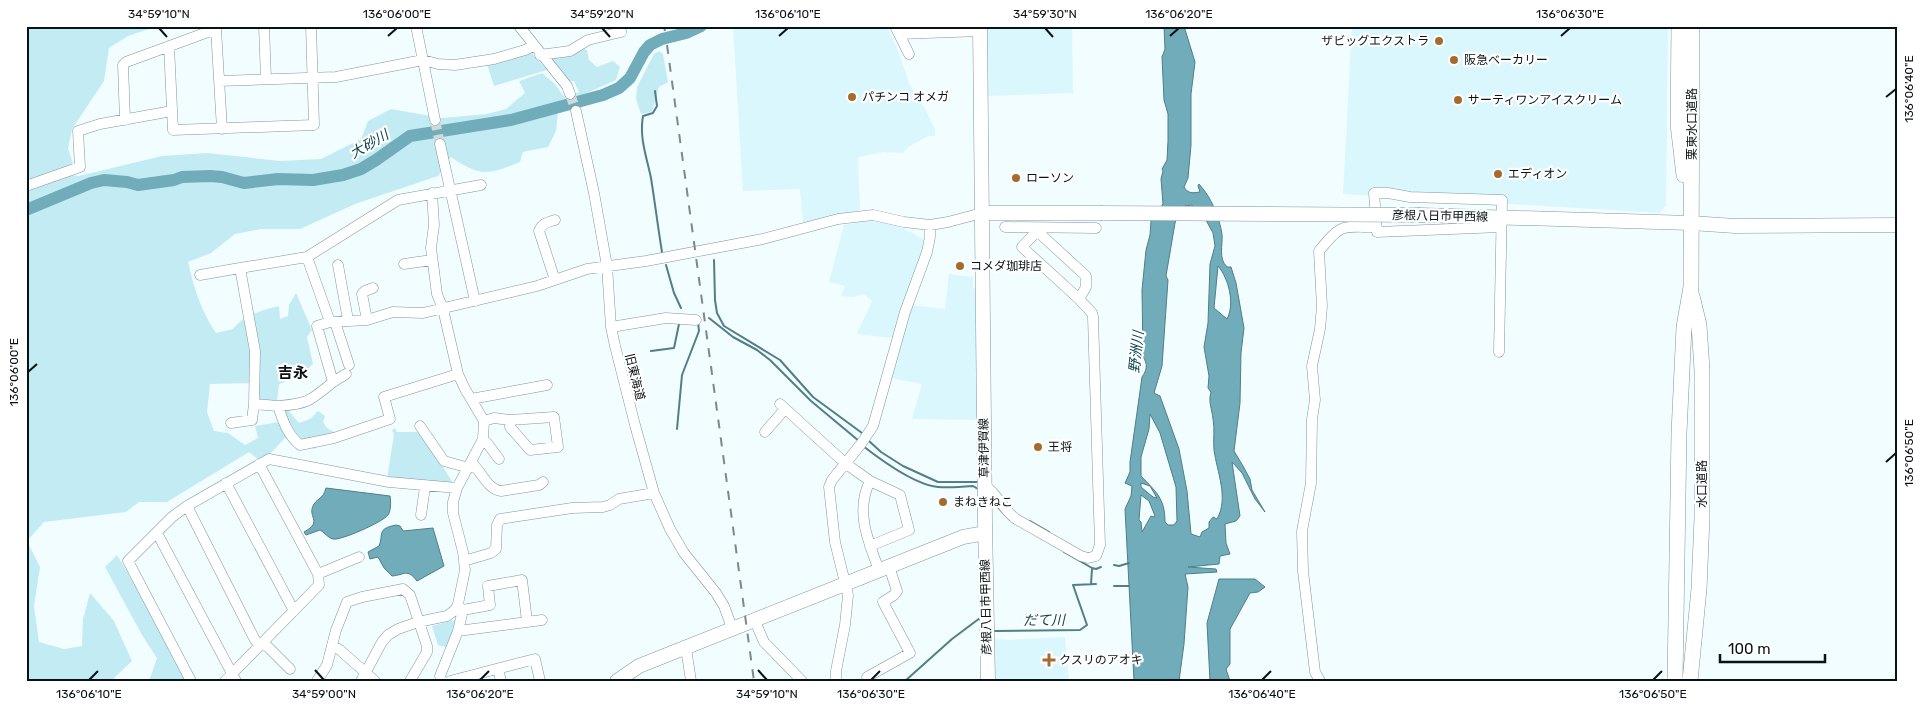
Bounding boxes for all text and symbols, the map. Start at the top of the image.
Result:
text: 34°59'10"N [128,7,190,21]
text: 136°06'00"E [363,7,431,21]
text: 34°59'20"N [570,7,634,21]
text: 136°06'10"E [755,7,821,21]
text: 34°59'30"N [1013,7,1077,21]
text: 136°06'20"E [1145,7,1213,21]
text: 136°06'30"E [1536,7,1604,21]
place label: ザビッグエクストラ [1321,34,1429,48]
marker: ザビッグエクストラ [1433,35,1445,47]
place label: 阪急ベーカリー [1464,53,1548,67]
marker: 阪急ベーカリー [1448,54,1460,66]
text: 136°06'40"E [1902,55,1916,123]
street label: 栗東水口道路 [1685,88,1699,160]
place label: パチンコ オメガ [862,90,949,104]
marker: パチンコ オメガ [846,91,858,103]
place label: サーティワンアイスクリーム [1468,93,1622,107]
marker: サーティワンアイスクリーム [1452,94,1464,106]
water label: 大砂川 [347,126,393,162]
place label: エディオン [1508,167,1567,181]
marker: エディオン [1492,168,1504,180]
place label: ローソン [1026,171,1074,185]
marker: ローソン [1010,172,1022,184]
street label: 彦根八日市甲西線 [1392,208,1488,224]
place label: コメダ珈琲店 [970,259,1042,273]
marker: コメダ珈琲店 [954,260,966,272]
water label: 野洲川 [1126,328,1147,374]
text: 136°06'00"E [7,338,21,406]
street label: 旧東海道 [622,352,648,402]
district label: 吉永 [278,364,308,382]
street label: 草津伊賀線 [976,418,992,478]
text: 136°06'50"E [1902,419,1916,487]
place label: 王将 [1048,440,1072,454]
marker: 王将 [1032,441,1044,453]
street label: 水口道路 [1695,460,1709,508]
place label: まねきねこ [953,495,1013,509]
marker: まねきねこ [937,496,949,508]
street label: 彦根八日市甲西線 [978,559,994,655]
water label: だて川 [1023,612,1067,629]
scale bar [1720,632,1826,664]
text: 100 m [1728,640,1770,658]
place label: クスリのアオキ [1059,653,1143,667]
marker: クスリのアオキ [1043,654,1055,666]
text: 136°06'10"E [56,687,122,701]
text: 34°59'00"N [292,687,356,701]
text: 136°06'20"E [446,687,514,701]
text: 34°59'10"N [736,687,798,701]
text: 136°06'30"E [837,687,905,701]
text: 136°06'40"E [1228,687,1296,701]
text: 136°06'50"E [1619,687,1687,701]

